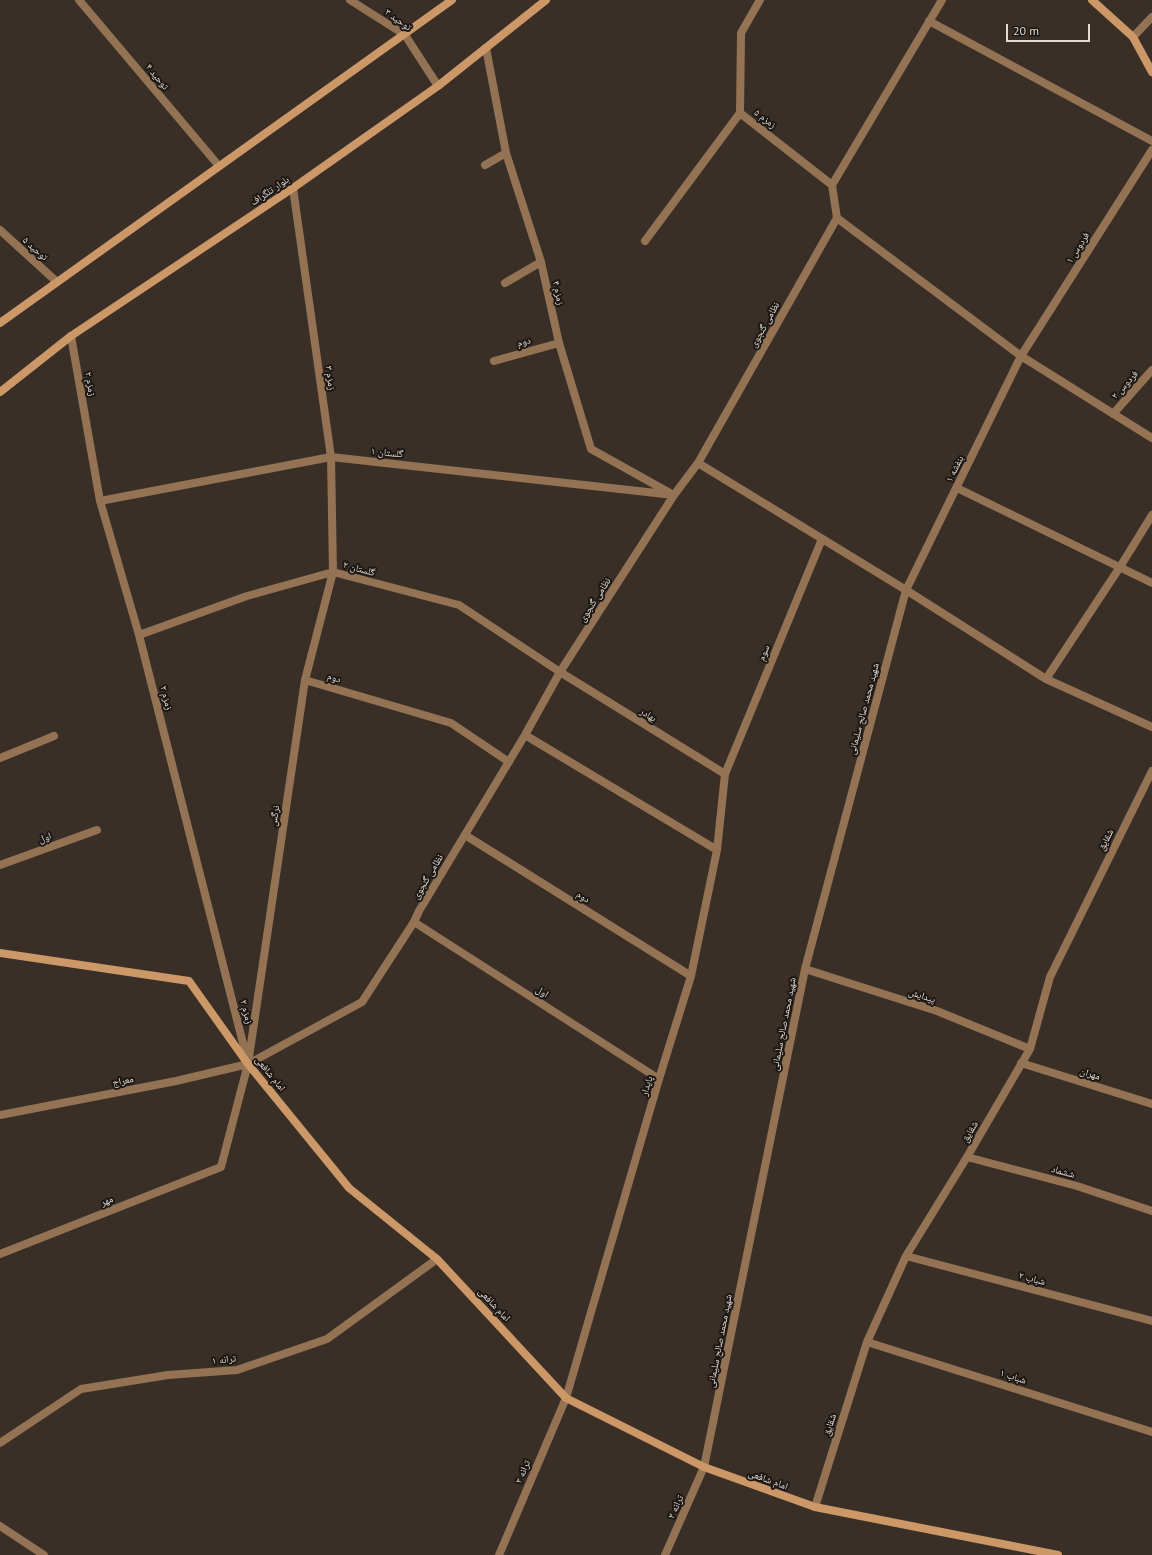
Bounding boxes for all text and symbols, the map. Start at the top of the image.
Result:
street label: توحید ۳ [382,6,414,34]
scale bar [1008,16,1092,42]
text: 20 m [1013,23,1039,38]
street label: توحید ۴ [143,62,171,92]
street label: زمزم ۵ [752,107,778,131]
street label: بلوار تلگراف [248,174,292,208]
street label: فردوس ۱ [1064,230,1092,266]
street label: توحید ۵ [20,235,50,263]
street label: زمزم ۴ [550,280,566,306]
street label: نظامی گنجوی [748,300,782,350]
street label: دوم [516,334,532,350]
street label: زمزم ۳ [322,365,338,391]
street label: فردوس ۲ [1109,368,1141,402]
street label: زمزم ۲ [82,371,98,397]
street label: گلستان ۱ [370,445,404,461]
street label: بنفشه ۱ [944,454,966,484]
street label: گلستان ۲ [342,559,376,579]
street label: نظامی گنجوی [576,576,614,624]
street label: سوم [755,643,773,663]
street label: شهید محمد صالح سلیمانی [846,662,882,756]
street label: دوم [326,670,342,686]
street label: زمزم ۲ [157,685,175,711]
street label: بهادر [638,705,658,725]
street label: نرگس [268,805,282,827]
street label: شقایق [1096,827,1116,853]
street label: اول [37,830,53,846]
street label: نظامی گنجوی [410,852,446,902]
street label: دوم [574,888,592,906]
street label: شهید محمد صالح سلیمانی [769,976,799,1072]
street label: اول [533,983,551,1001]
street label: پیدایش [907,986,937,1006]
street label: زمزم ۲ [237,999,255,1025]
street label: امام شافعی [252,1054,288,1094]
street label: مهران [1078,1065,1102,1083]
street label: معراج [111,1073,135,1089]
street label: پایدار [638,1075,656,1097]
street label: شقایق [959,1119,981,1145]
street label: ششماد [1050,1163,1076,1181]
street label: مهر [99,1193,115,1209]
street label: شباب ۲ [1017,1270,1047,1288]
street label: امام شافعی [476,1286,512,1324]
street label: شهید محمد صالح سلیمانی [705,1293,735,1389]
street label: ترانه ۱ [211,1353,237,1367]
street label: شباب ۱ [998,1367,1028,1387]
street label: شقایق [821,1412,839,1438]
street label: ترانه ۲ [513,1458,533,1486]
street label: امام شافعی [747,1467,789,1493]
street label: ترانه ۳ [666,1493,686,1521]

